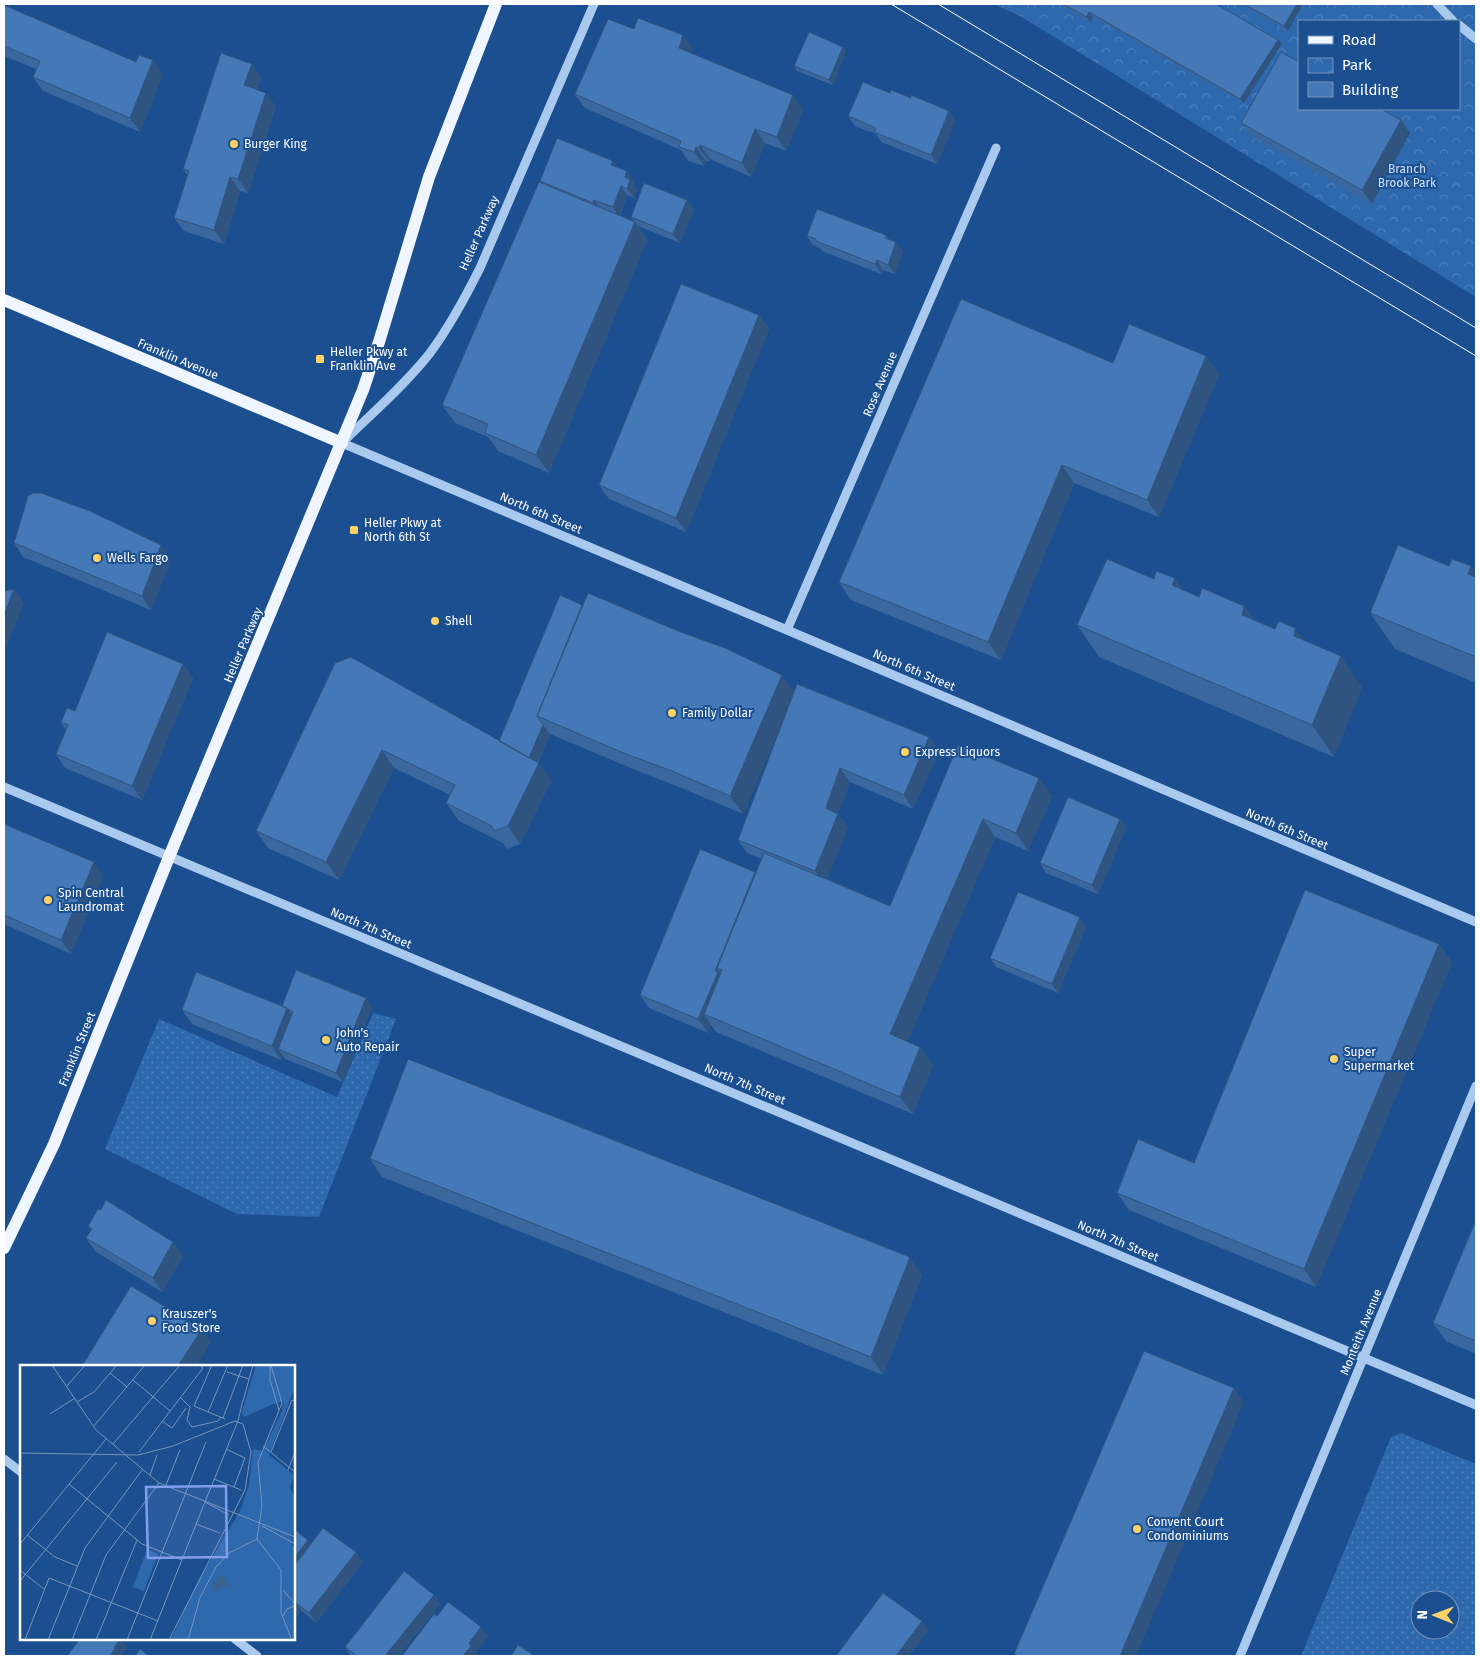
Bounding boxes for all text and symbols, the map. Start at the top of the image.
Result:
legend [1298,20,1460,110]
text: Road [1342,31,1377,49]
text: Park [1342,56,1372,74]
text: Building [1342,81,1398,99]
place label: Burger King [244,137,308,151]
marker: Burger King [228,138,240,150]
park label: Branch Brook Park [1378,162,1437,190]
street label: Heller Parkway [456,193,502,273]
street label: Franklin Avenue [136,336,220,382]
place label: Heller Pkwy at Franklin Ave [330,345,408,373]
street label: Rose Avenue [860,349,900,419]
marker: Heller Pkwy at Franklin Ave [314,353,326,365]
street label: North 6th Street [498,489,585,537]
place label: Heller Pkwy at North 6th St [364,516,442,544]
marker: Heller Pkwy at North 6th St [348,524,360,536]
place label: Wells Fargo [107,551,168,565]
marker: Wells Fargo [91,552,103,564]
street label: Heller Parkway [221,605,265,685]
place label: Shell [445,614,473,628]
marker: Shell [429,615,441,627]
street label: North 6th Street [871,646,958,694]
place label: Family Dollar [682,706,753,720]
marker: Family Dollar [666,707,678,719]
place label: Express Liquors [915,745,1000,759]
marker: Express Liquors [899,746,911,758]
street label: North 6th Street [1244,805,1331,853]
place label: Spin Central Laundromat [58,886,125,914]
marker: Spin Central Laundromat [42,894,54,906]
street label: North 7th Street [328,905,414,952]
street label: Franklin Street [56,1009,99,1088]
place label: John's Auto Repair [336,1026,400,1054]
marker: John's Auto Repair [320,1034,332,1046]
place label: Super Supermarket [1344,1045,1415,1073]
marker: Super Supermarket [1328,1053,1340,1065]
street label: North 7th Street [702,1061,788,1108]
street label: North 7th Street [1075,1218,1161,1265]
street label: Monteith Avenue [1337,1287,1385,1377]
place label: Krauszer's Food Store [162,1307,220,1335]
marker: Krauszer's Food Store [146,1315,158,1327]
inset map [20,1365,295,1640]
place label: Convent Court Condominiums [1147,1515,1229,1543]
marker: Convent Court Condominiums [1131,1523,1143,1535]
north arrow [1410,1590,1460,1640]
text: N [1414,1610,1431,1620]

